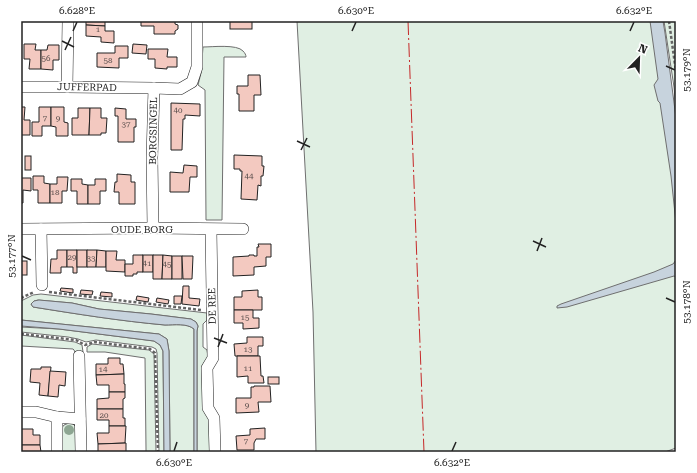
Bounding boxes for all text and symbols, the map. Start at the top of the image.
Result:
text: 6.628°E [59,5,95,16]
text: 6.630°E [338,5,374,16]
text: 6.632°E [616,5,652,16]
house number: 1 [96,25,101,34]
north arrow [619,38,659,78]
text: N [636,42,650,57]
text: 53.179°N [681,48,692,92]
house number: 56 [42,54,51,63]
house number: 58 [104,56,113,65]
street label: JUFFERPAD [57,81,117,93]
street label: BORGSINGEL [147,97,159,165]
house number: 40 [174,106,183,115]
house number: 7 [43,114,48,123]
house number: 9 [56,114,61,123]
house number: 37 [122,120,131,129]
house number: 44 [245,172,254,181]
house number: 18 [51,188,60,197]
street label: OUDE BORG [111,224,173,235]
text: 53.177°N [6,234,17,278]
house number: 29 [68,253,77,262]
house number: 33 [87,254,96,263]
house number: 41 [143,259,152,268]
house number: 45 [163,260,172,269]
text: 53.178°N [681,280,692,324]
street label: DE REE [206,288,218,324]
house number: 15 [241,313,250,322]
house number: 13 [244,345,253,354]
house number: 11 [244,364,253,373]
house number: 14 [99,365,108,374]
house number: 9 [245,401,250,410]
house number: 20 [100,411,109,420]
house number: 7 [244,437,249,446]
text: 6.630°E [156,457,192,468]
text: 6.632°E [434,457,470,468]

